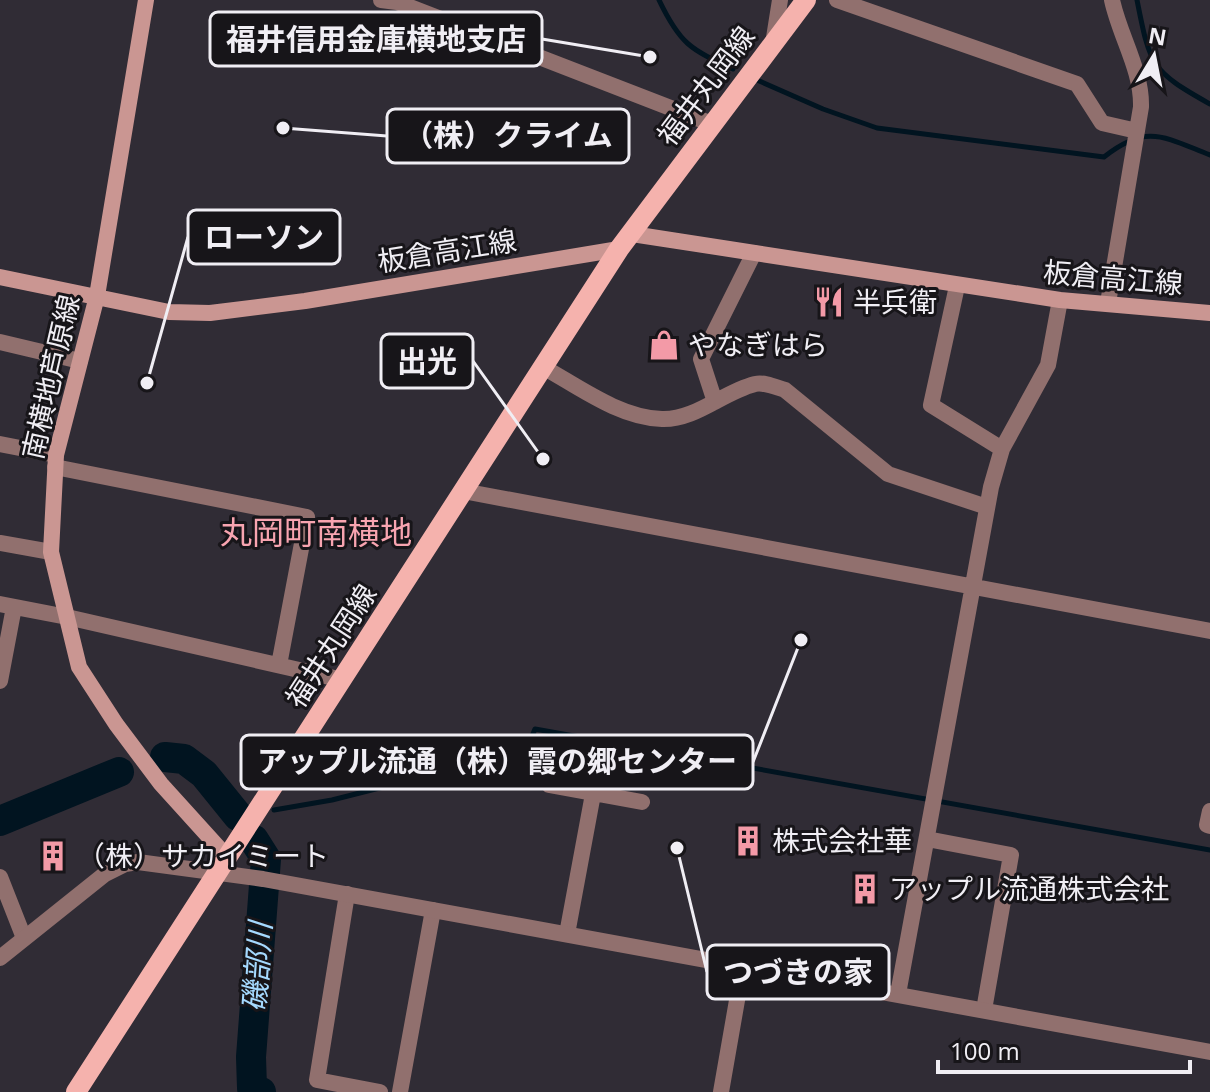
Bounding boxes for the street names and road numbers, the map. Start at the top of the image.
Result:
street label: 福井丸岡線 [648,18,763,153]
street label: 板倉高江線 [375,220,519,280]
street label: 板倉高江線 [1042,252,1184,302]
street label: 南横地芦原線 [13,291,87,463]
street label: 福井丸岡線 [276,576,384,715]

